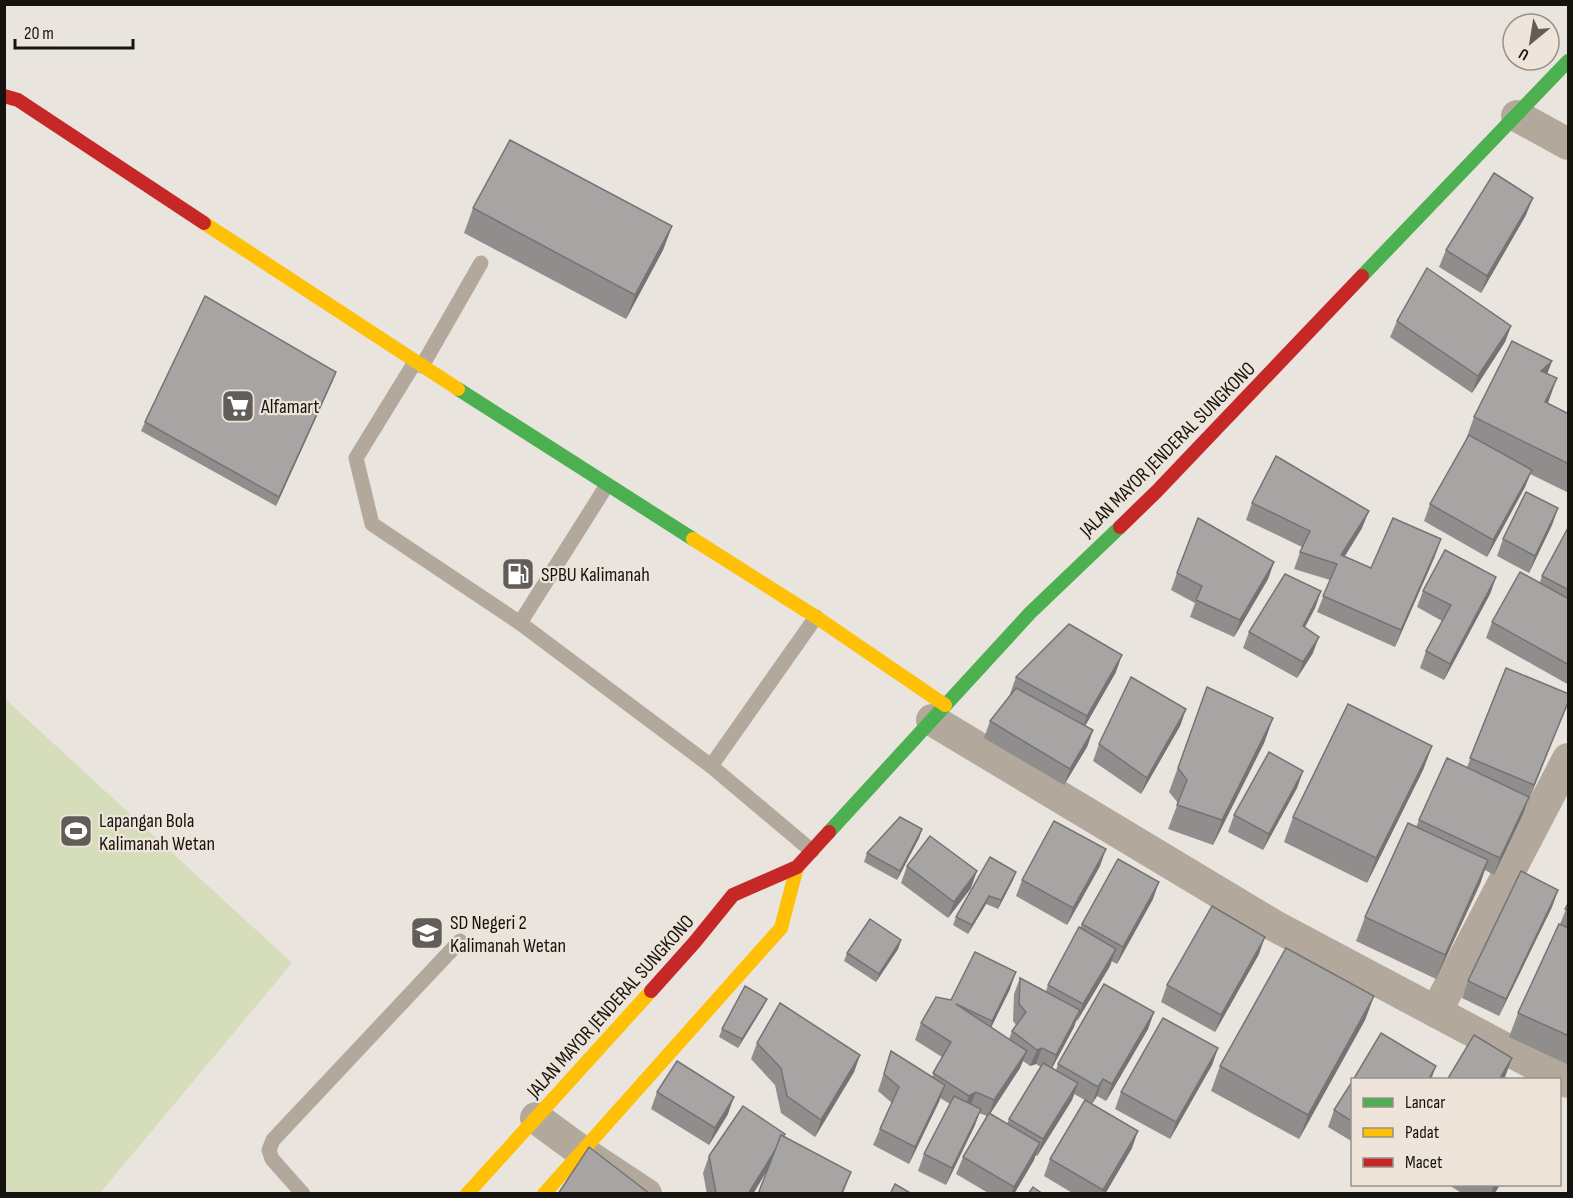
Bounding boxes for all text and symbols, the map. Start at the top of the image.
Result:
scale bar [15,12,134,50]
north arrow [1501,12,1561,72]
text: 20 m [24,23,54,44]
text: U [1516,43,1533,64]
street label: JALAN MAYOR JENDERAL SUNGKONO [1074,357,1260,543]
supermarket icon: Alfamart [220,388,256,424]
place label: Alfamart [260,395,319,419]
fuel station icon: SPBU Kalimanah [500,556,536,592]
place label: SPBU Kalimanah [541,563,650,587]
place label: Lapangan Bola Kalimanah Wetan [99,809,215,856]
sports icon: Lapangan Bola Kalimanah Wetan [58,813,94,849]
street label: JALAN MAYOR JENDERAL SUNGKONO [521,910,699,1104]
place label: SD Negeri 2 Kalimanah Wetan [450,911,566,958]
school or university icon: SD Negeri 2 Kalimanah Wetan [409,915,445,951]
legend [1351,1078,1561,1186]
text: Lancar [1405,1092,1445,1113]
text: Padat [1405,1122,1440,1143]
text: Macet [1405,1152,1443,1173]

